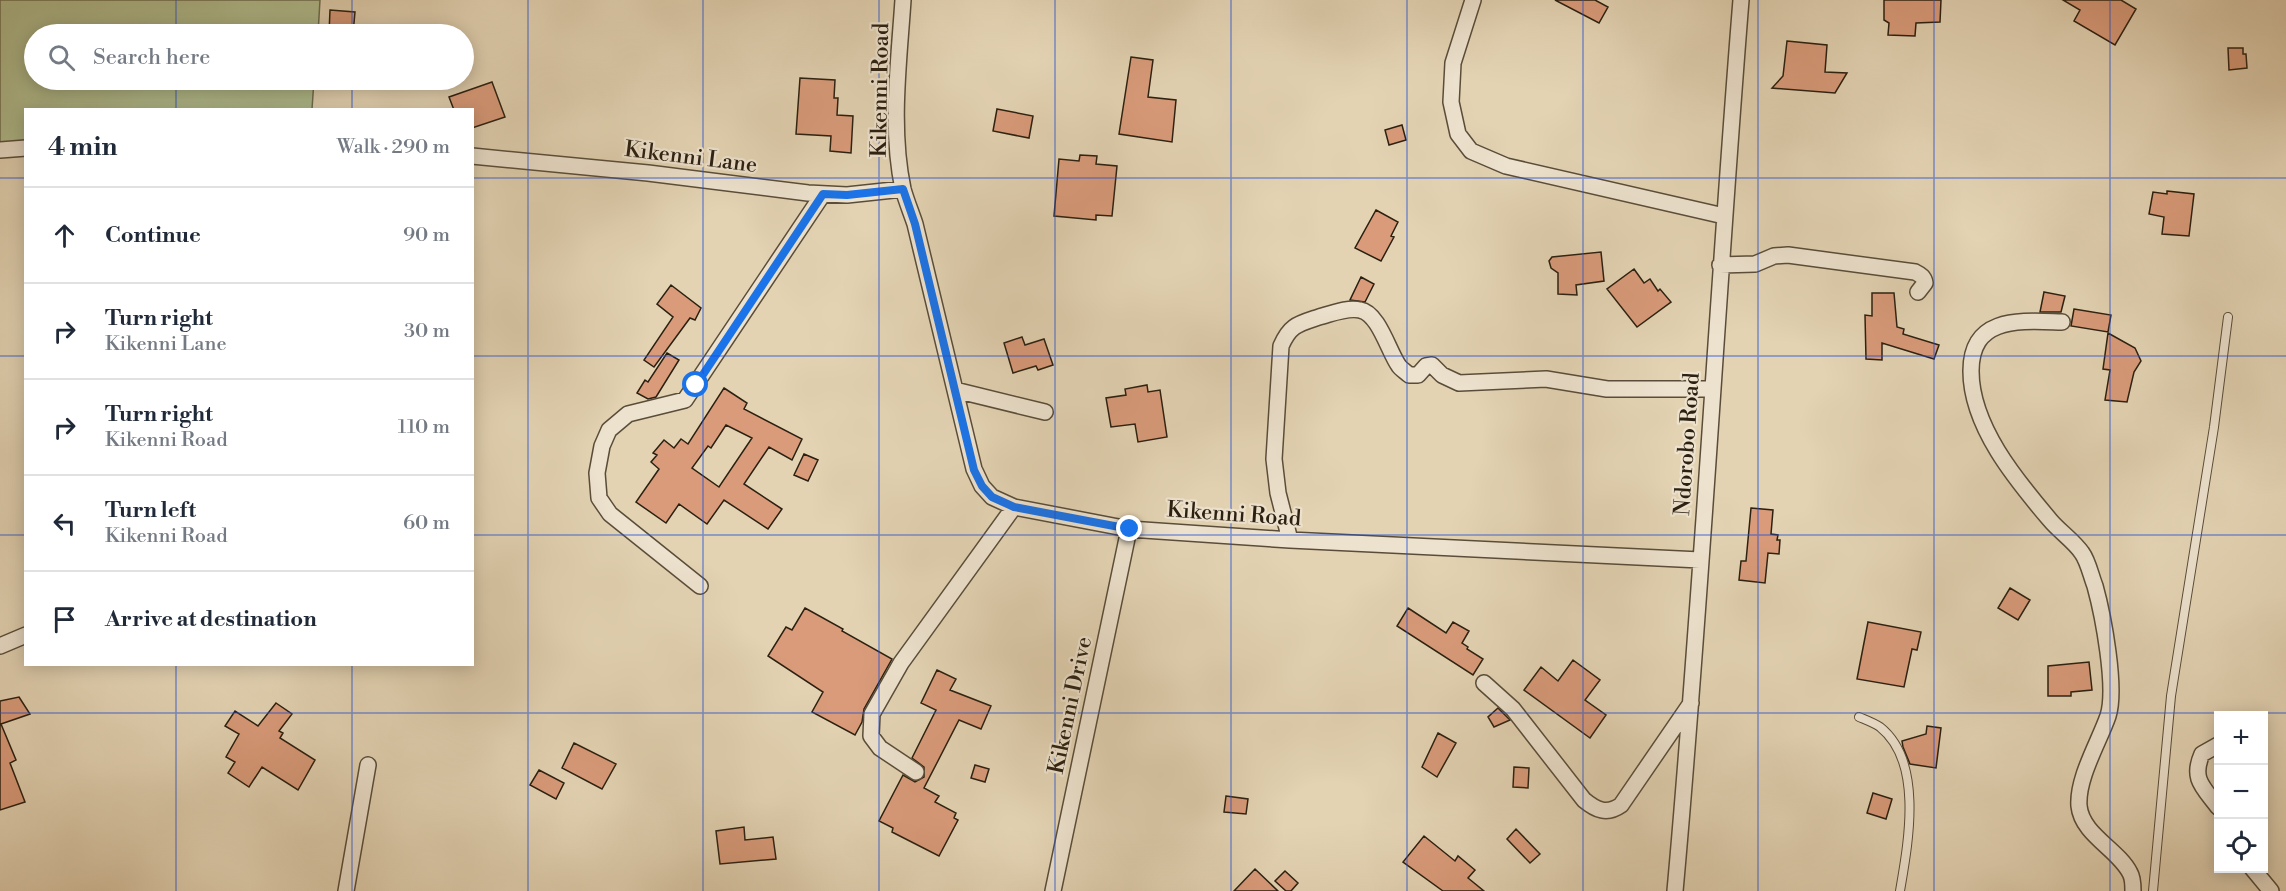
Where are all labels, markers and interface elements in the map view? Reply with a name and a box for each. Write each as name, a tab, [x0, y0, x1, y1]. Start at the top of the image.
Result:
street label: Kikenni Road	[866, 22, 895, 158]
search box	[24, 24, 474, 90]
icon: search	[45, 41, 78, 74]
text: Search here	[93, 44, 210, 71]
text: 4 min	[48, 131, 118, 163]
text: Walk · 290 m	[337, 135, 450, 160]
street label: Kikenni Lane	[623, 136, 759, 179]
icon: ahead	[48, 219, 81, 252]
text: Continue	[105, 222, 201, 249]
text: 90 m	[403, 223, 450, 248]
text: Turn right	[105, 305, 213, 332]
icon: right	[48, 315, 81, 348]
text: 30 m	[404, 319, 450, 344]
text: Kikenni Lane	[105, 332, 227, 357]
route start	[682, 371, 708, 397]
street label: Ndorobo Road	[1669, 371, 1706, 517]
text: Turn right	[105, 401, 213, 428]
icon: right	[48, 411, 81, 444]
text: 110 m	[398, 415, 450, 440]
text: Kikenni Road	[105, 428, 228, 453]
street label: Kikenni Road	[1166, 496, 1303, 533]
text: Turn left	[105, 497, 196, 524]
icon: left	[48, 507, 81, 540]
text: 60 m	[403, 511, 450, 536]
route end	[1116, 515, 1142, 541]
text: Kikenni Road	[105, 524, 228, 549]
icon: arrive	[48, 603, 81, 636]
text: Arrive at destination	[105, 606, 317, 633]
street label: Kikenni Drive	[1043, 634, 1098, 776]
map controls	[2214, 711, 2268, 873]
button: +	[2214, 711, 2268, 765]
button: −	[2214, 765, 2268, 819]
button: locate	[2214, 819, 2268, 873]

